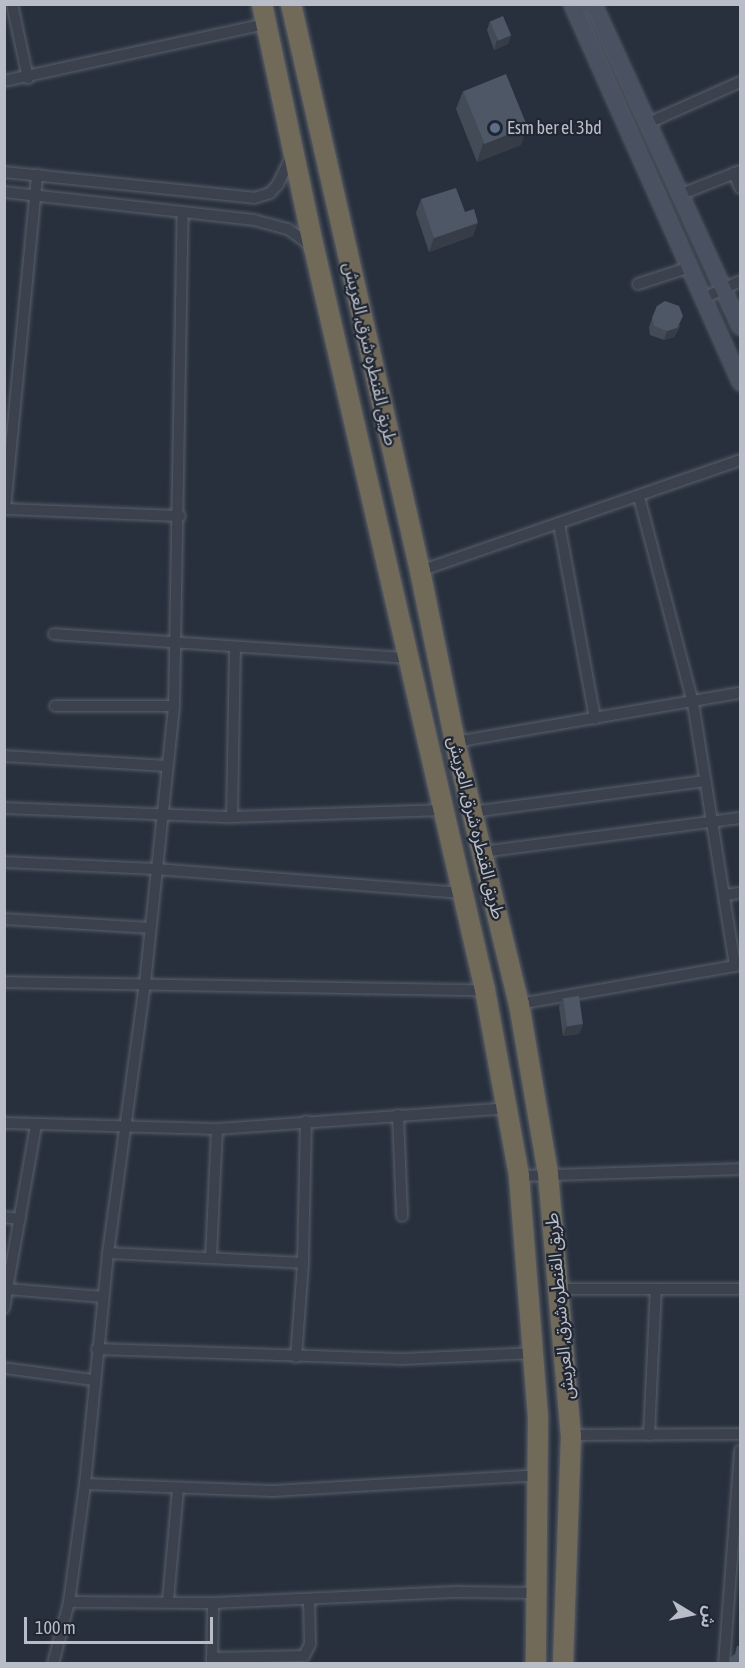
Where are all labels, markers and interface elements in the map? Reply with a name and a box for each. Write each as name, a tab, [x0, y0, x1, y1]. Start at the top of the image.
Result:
place label: Esm ber el 3bd	[507, 117, 602, 139]
marker: Esm ber el 3bd	[488, 121, 502, 135]
street label: طريق القنطره شرق, العريش	[338, 260, 402, 448]
street label: طريق القنطره شرق, العريش	[443, 734, 509, 922]
street label: طريق القنطره شرق, العريش	[541, 1212, 579, 1400]
north arrow	[661, 1584, 721, 1644]
scale bar	[27, 1605, 216, 1643]
text: ش	[698, 1605, 719, 1629]
text: 100 m	[35, 1617, 76, 1638]

